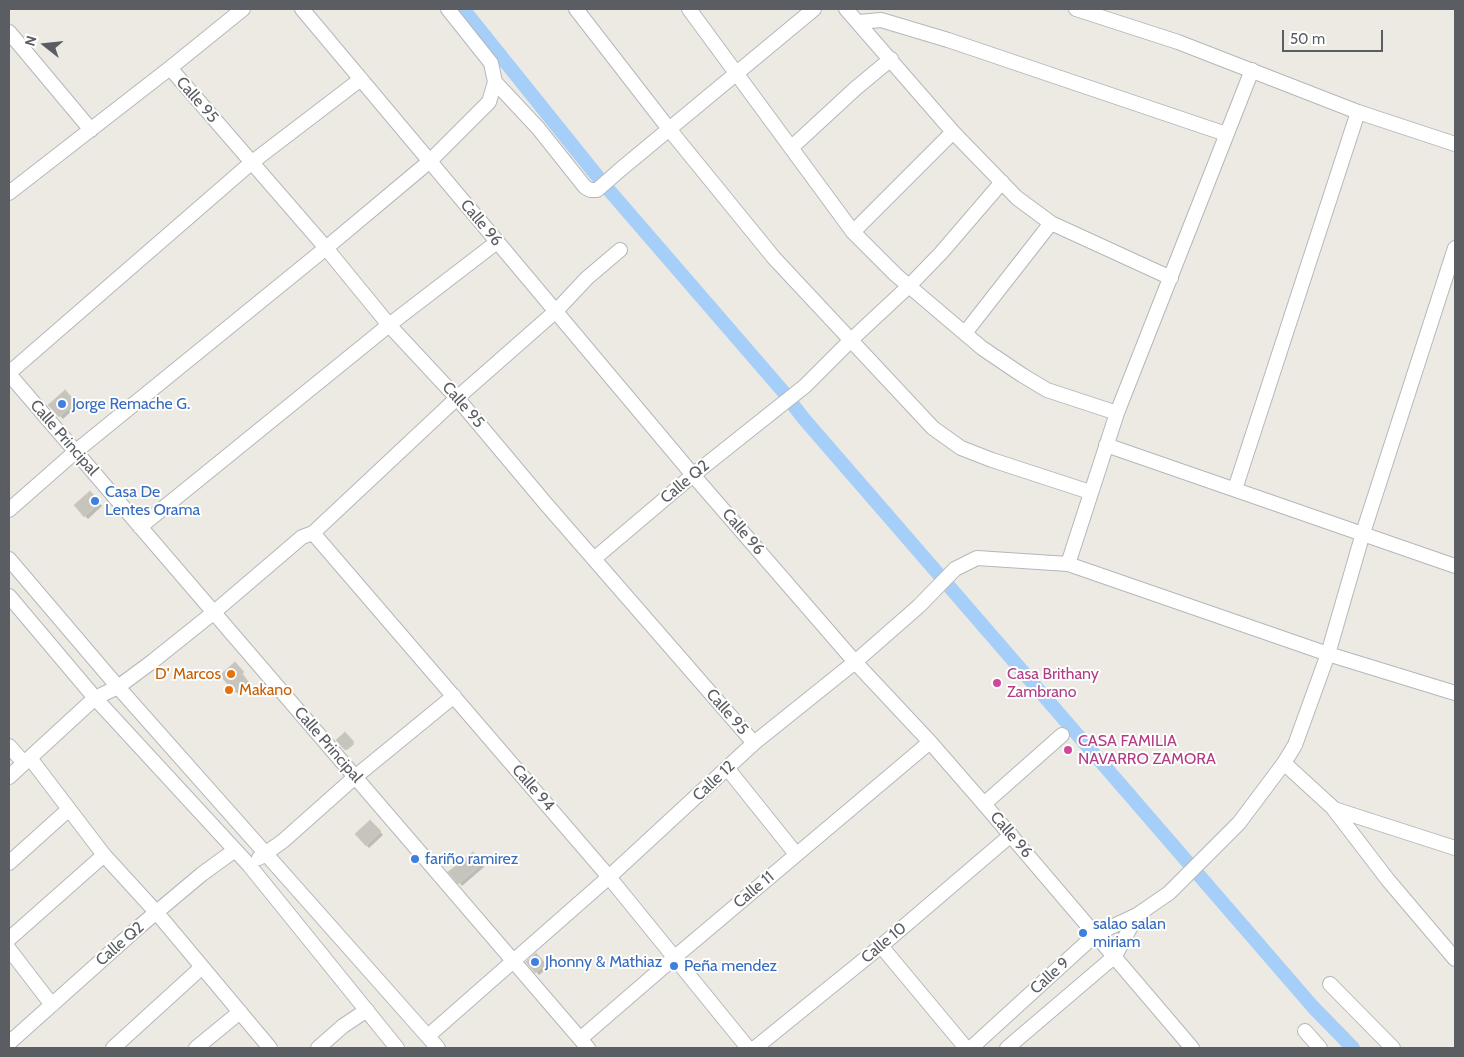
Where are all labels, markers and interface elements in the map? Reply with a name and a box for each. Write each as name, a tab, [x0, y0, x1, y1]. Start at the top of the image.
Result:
north arrow	[20, 20, 70, 70]
scale bar	[1284, 20, 1385, 52]
text: 50 m	[1290, 30, 1325, 48]
text: N	[21, 34, 41, 48]
street label: Calle 95	[172, 73, 222, 127]
street label: Calle 96	[456, 196, 506, 250]
street label: Calle 95	[438, 378, 488, 432]
place label: Jorge Remache G.	[72, 394, 190, 414]
street label: Calle Principal	[26, 396, 102, 480]
marker: Jorge Remache G.	[56, 398, 68, 410]
street label: Calle Q2	[657, 456, 713, 508]
place label: Casa De Lentes Orama	[105, 482, 200, 520]
marker: Casa De Lentes Orama	[89, 495, 101, 507]
street label: Calle 96	[718, 505, 768, 559]
place label: D' Marcos	[155, 664, 221, 684]
place label: Casa Brithany Zambrano	[1007, 664, 1099, 702]
marker: D' Marcos	[225, 668, 237, 680]
marker: Casa Brithany Zambrano	[991, 677, 1003, 689]
place label: Makano	[239, 680, 292, 700]
marker: Makano	[223, 684, 235, 696]
street label: Calle 95	[702, 685, 752, 739]
street label: Calle Principal	[290, 703, 366, 787]
place label: CASA FAMILIA NAVARRO ZAMORA	[1078, 731, 1216, 769]
marker: CASA FAMILIA NAVARRO ZAMORA	[1062, 744, 1074, 756]
street label: Calle 12	[689, 757, 739, 805]
street label: Calle 94	[508, 761, 558, 815]
street label: Calle 96	[986, 808, 1036, 862]
place label: fariño ramirez	[425, 849, 518, 869]
marker: fariño ramirez	[409, 853, 421, 865]
street label: Calle 11	[730, 867, 778, 913]
place label: salao salan miriam	[1093, 914, 1166, 952]
street label: Calle Q2	[92, 918, 148, 970]
street label: Calle 10	[857, 919, 911, 967]
marker: salao salan miriam	[1077, 927, 1089, 939]
place label: Jhonny & Mathiaz	[545, 952, 662, 972]
street label: Calle 9	[1027, 954, 1073, 998]
marker: Jhonny & Mathiaz	[529, 956, 541, 968]
place label: Peña mendez	[684, 956, 777, 976]
marker: Peña mendez	[668, 960, 680, 972]

